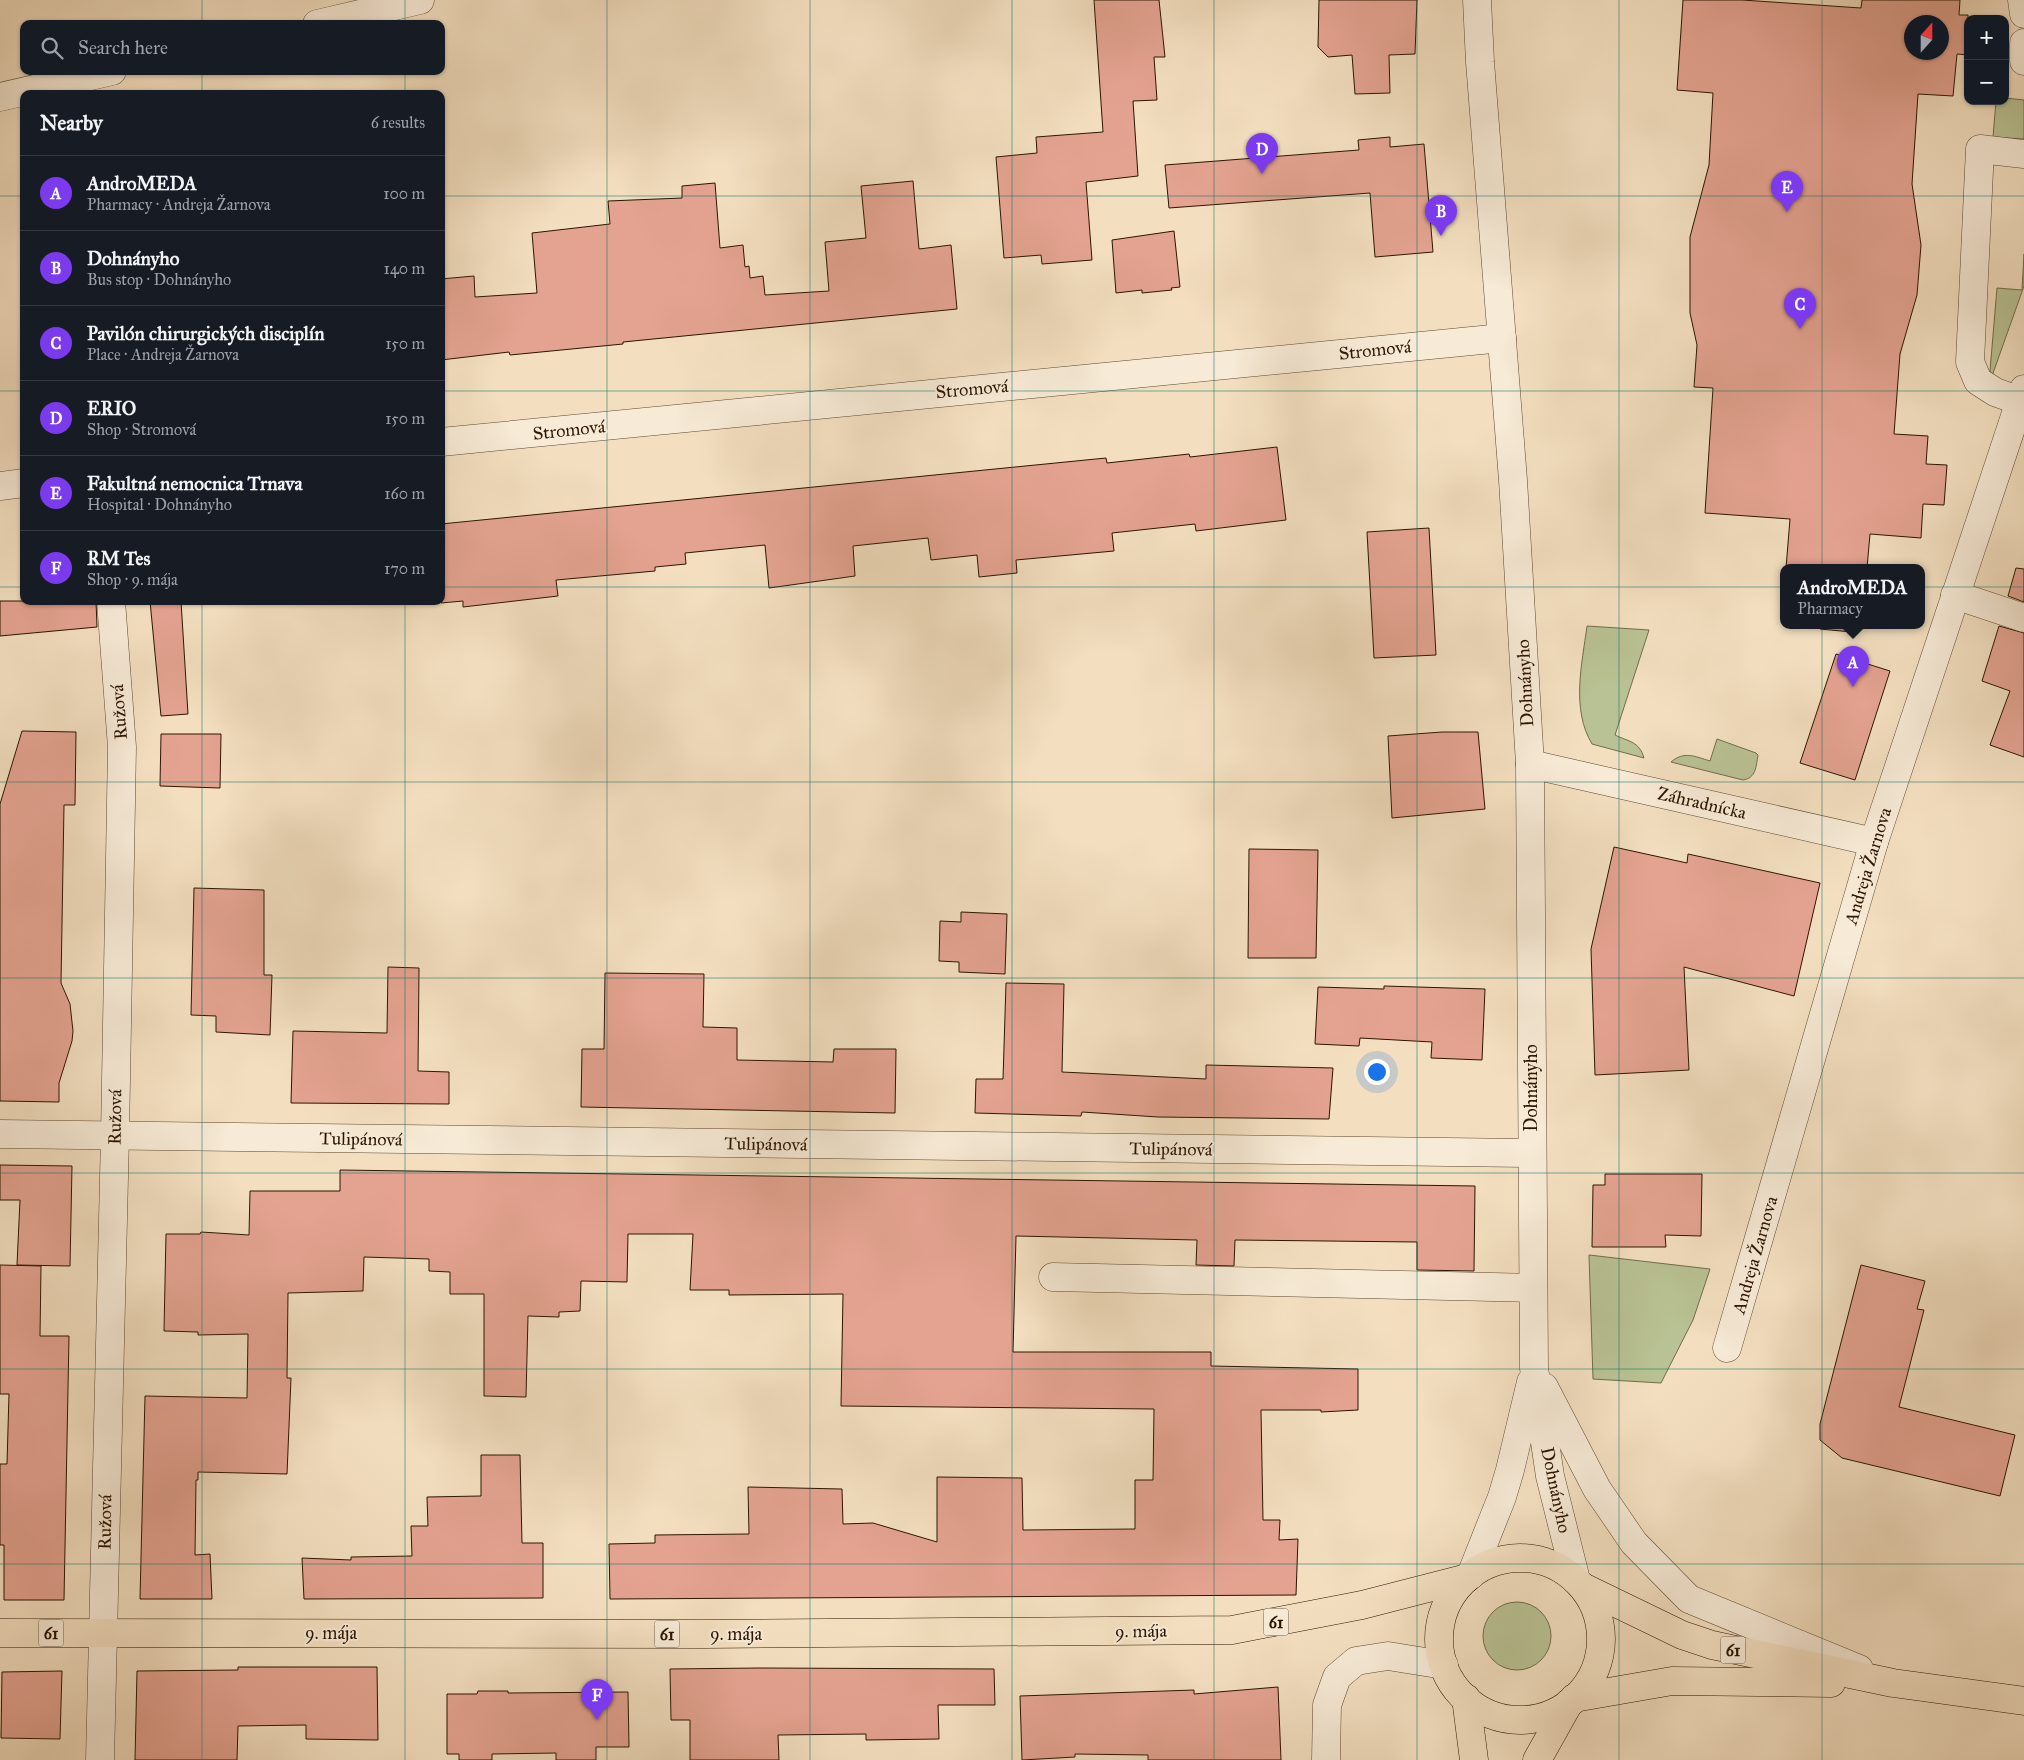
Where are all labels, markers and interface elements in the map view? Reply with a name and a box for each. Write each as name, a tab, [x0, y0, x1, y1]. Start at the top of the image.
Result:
north arrow	[1904, 15, 1949, 60]
map controls	[1964, 15, 2009, 105]
button: +	[1964, 15, 2009, 60]
search box	[20, 20, 445, 75]
icon: search	[38, 34, 66, 62]
text: Search here	[78, 36, 168, 59]
button: −	[1964, 60, 2009, 105]
text: Nearby	[40, 110, 103, 136]
text: 6 results	[371, 113, 425, 132]
pin: D	[1246, 133, 1278, 174]
pin: E	[1771, 171, 1803, 212]
text: AndroMEDA	[87, 172, 197, 195]
text: A	[51, 184, 61, 203]
text: 100 m	[383, 184, 425, 203]
text: Pharmacy · Andreja Žarnova	[87, 195, 271, 214]
pin: B	[1425, 195, 1457, 236]
text: Dohnányho	[87, 247, 179, 270]
text: B	[51, 259, 61, 278]
text: 140 m	[384, 259, 425, 278]
text: Bus stop · Dohnányho	[87, 270, 231, 289]
pin: C	[1784, 288, 1816, 329]
text: Pavilón chirurgických disciplín	[87, 322, 324, 345]
text: C	[51, 334, 61, 353]
text: 150 m	[385, 334, 425, 353]
street label: Stromová	[1338, 335, 1413, 365]
text: Place · Andreja Žarnova	[87, 345, 239, 364]
street label: Stromová	[935, 375, 1010, 403]
text: ERIO	[87, 397, 136, 420]
text: D	[50, 409, 62, 428]
text: 150 m	[385, 409, 425, 428]
street label: Stromová	[532, 415, 607, 445]
text: Shop · Stromová	[87, 420, 196, 439]
text: Fakultná nemocnica Trnava	[87, 472, 302, 495]
text: E	[50, 484, 62, 503]
text: 160 m	[384, 484, 425, 503]
text: Hospital · Dohnányho	[87, 495, 232, 514]
text: RM Tes	[87, 547, 150, 570]
text: F	[51, 559, 61, 578]
text: 170 m	[384, 559, 425, 578]
popup	[1780, 564, 1925, 629]
text: Shop · 9. mája	[87, 570, 178, 589]
text: AndroMEDA	[1798, 576, 1907, 599]
text: Pharmacy	[1798, 599, 1863, 618]
street label: Dohnányho	[1512, 639, 1538, 727]
pin: A	[1837, 646, 1869, 687]
street label: Ružová	[106, 683, 132, 741]
street label: Záhradnícka	[1655, 782, 1749, 824]
street label: Andreja Žarnova	[1838, 804, 1896, 928]
street label: Dohnányho	[1520, 1044, 1542, 1132]
your location	[1364, 1059, 1390, 1085]
street label: Ružová	[104, 1089, 126, 1145]
street label: Tulipánová	[319, 1127, 403, 1151]
street label: Tulipánová	[724, 1132, 808, 1156]
street label: Tulipánová	[1129, 1137, 1213, 1161]
street label: Andreja Žarnova	[1725, 1193, 1782, 1317]
street label: Dohnányho	[1536, 1445, 1576, 1535]
street label: Ružová	[94, 1494, 116, 1550]
road number: 61	[1264, 1608, 1288, 1635]
road number: 61	[38, 1620, 64, 1646]
road number: 61	[654, 1620, 680, 1648]
street label: 9. mája	[1115, 1620, 1168, 1642]
street label: 9. mája	[305, 1622, 357, 1644]
street label: 9. mája	[710, 1623, 762, 1645]
road number: 61	[1720, 1636, 1746, 1664]
pin: F	[581, 1679, 613, 1720]

